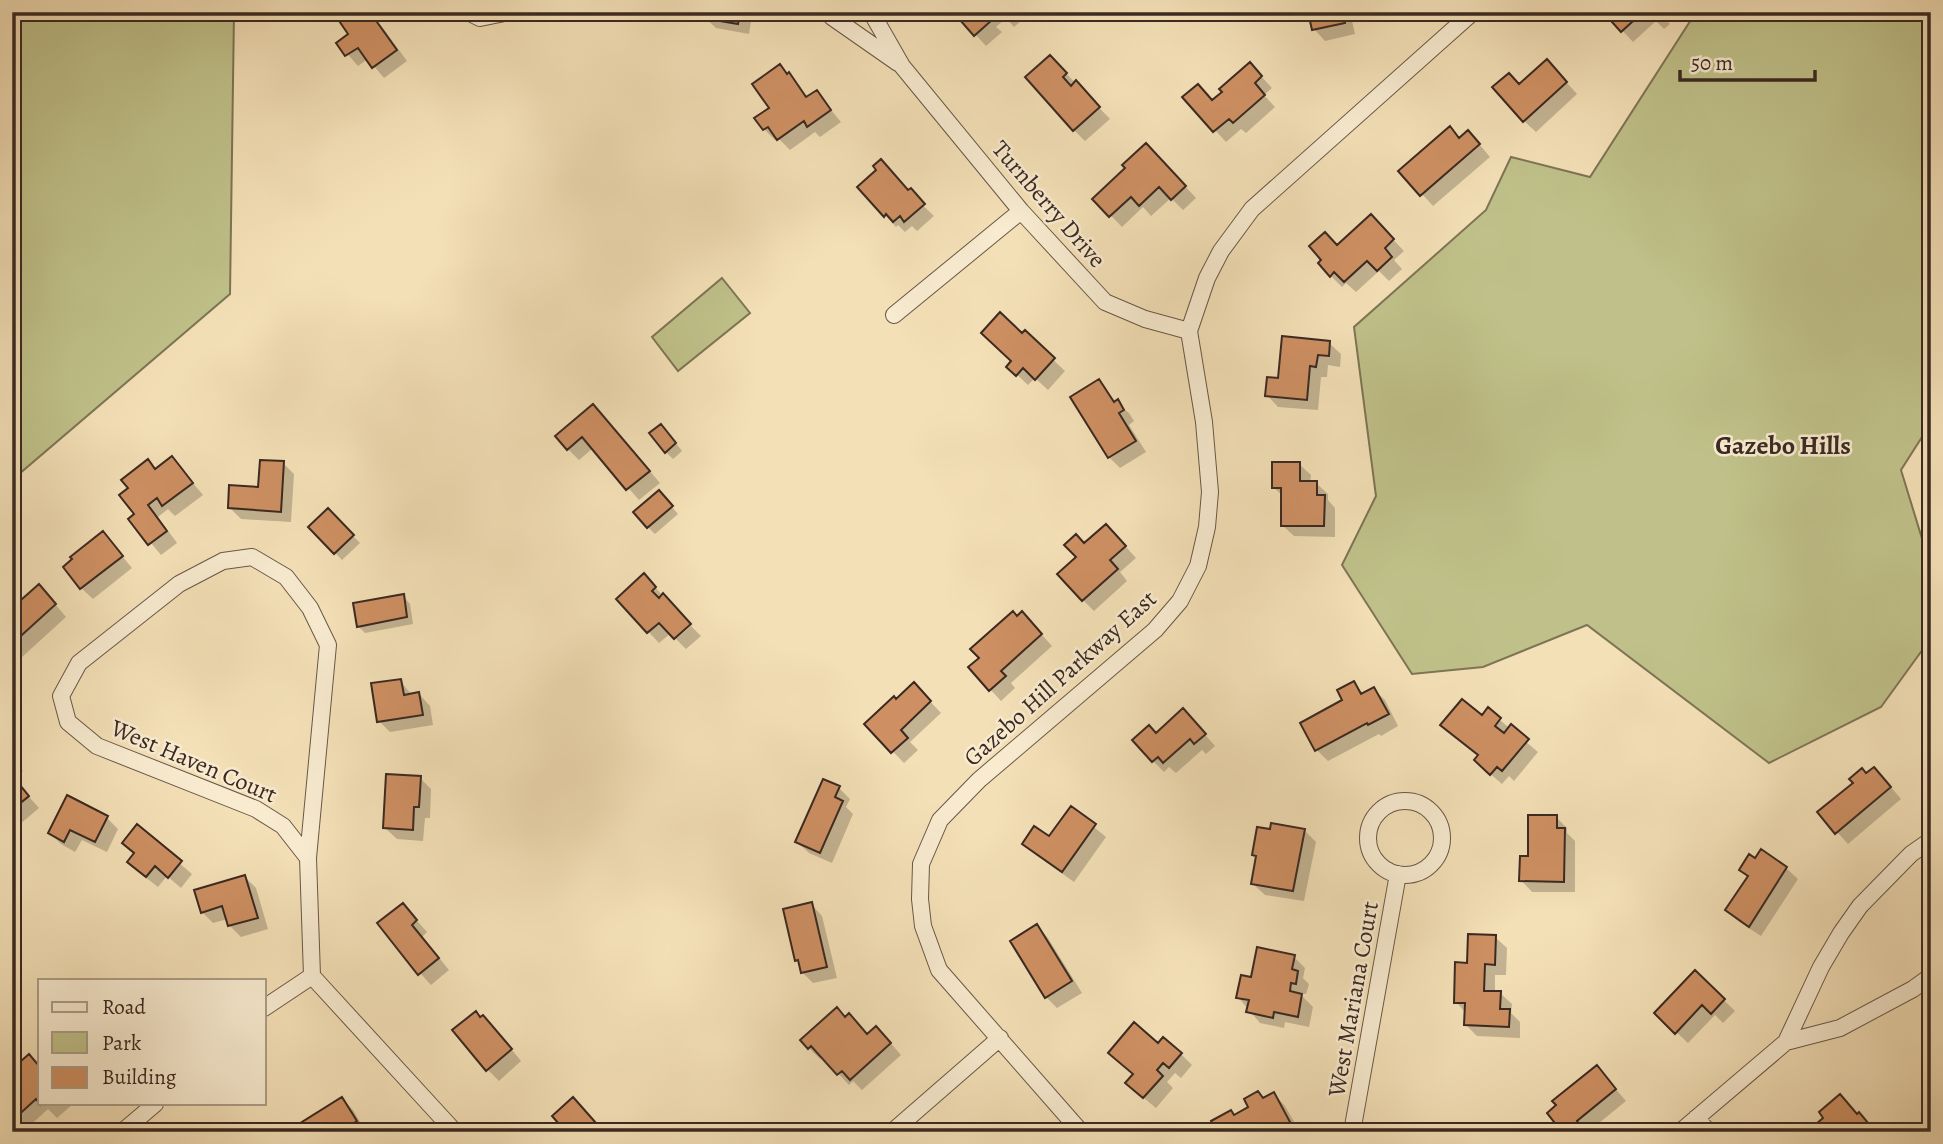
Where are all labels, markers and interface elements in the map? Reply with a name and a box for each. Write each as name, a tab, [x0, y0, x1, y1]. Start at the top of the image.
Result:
scale bar	[1680, 38, 1815, 82]
text: 50 m	[1691, 49, 1733, 77]
street label: Turnberry Drive	[985, 134, 1113, 274]
district label: Gazebo Hills	[1715, 428, 1851, 463]
street label: Gazebo Hill Parkway East	[957, 583, 1163, 773]
street label: West Haven Court	[105, 711, 282, 810]
street label: West Mariana Court	[1320, 899, 1386, 1100]
legend	[38, 979, 266, 1106]
text: Road	[102, 993, 146, 1021]
text: Park	[102, 1029, 142, 1057]
text: Building	[102, 1063, 177, 1091]

